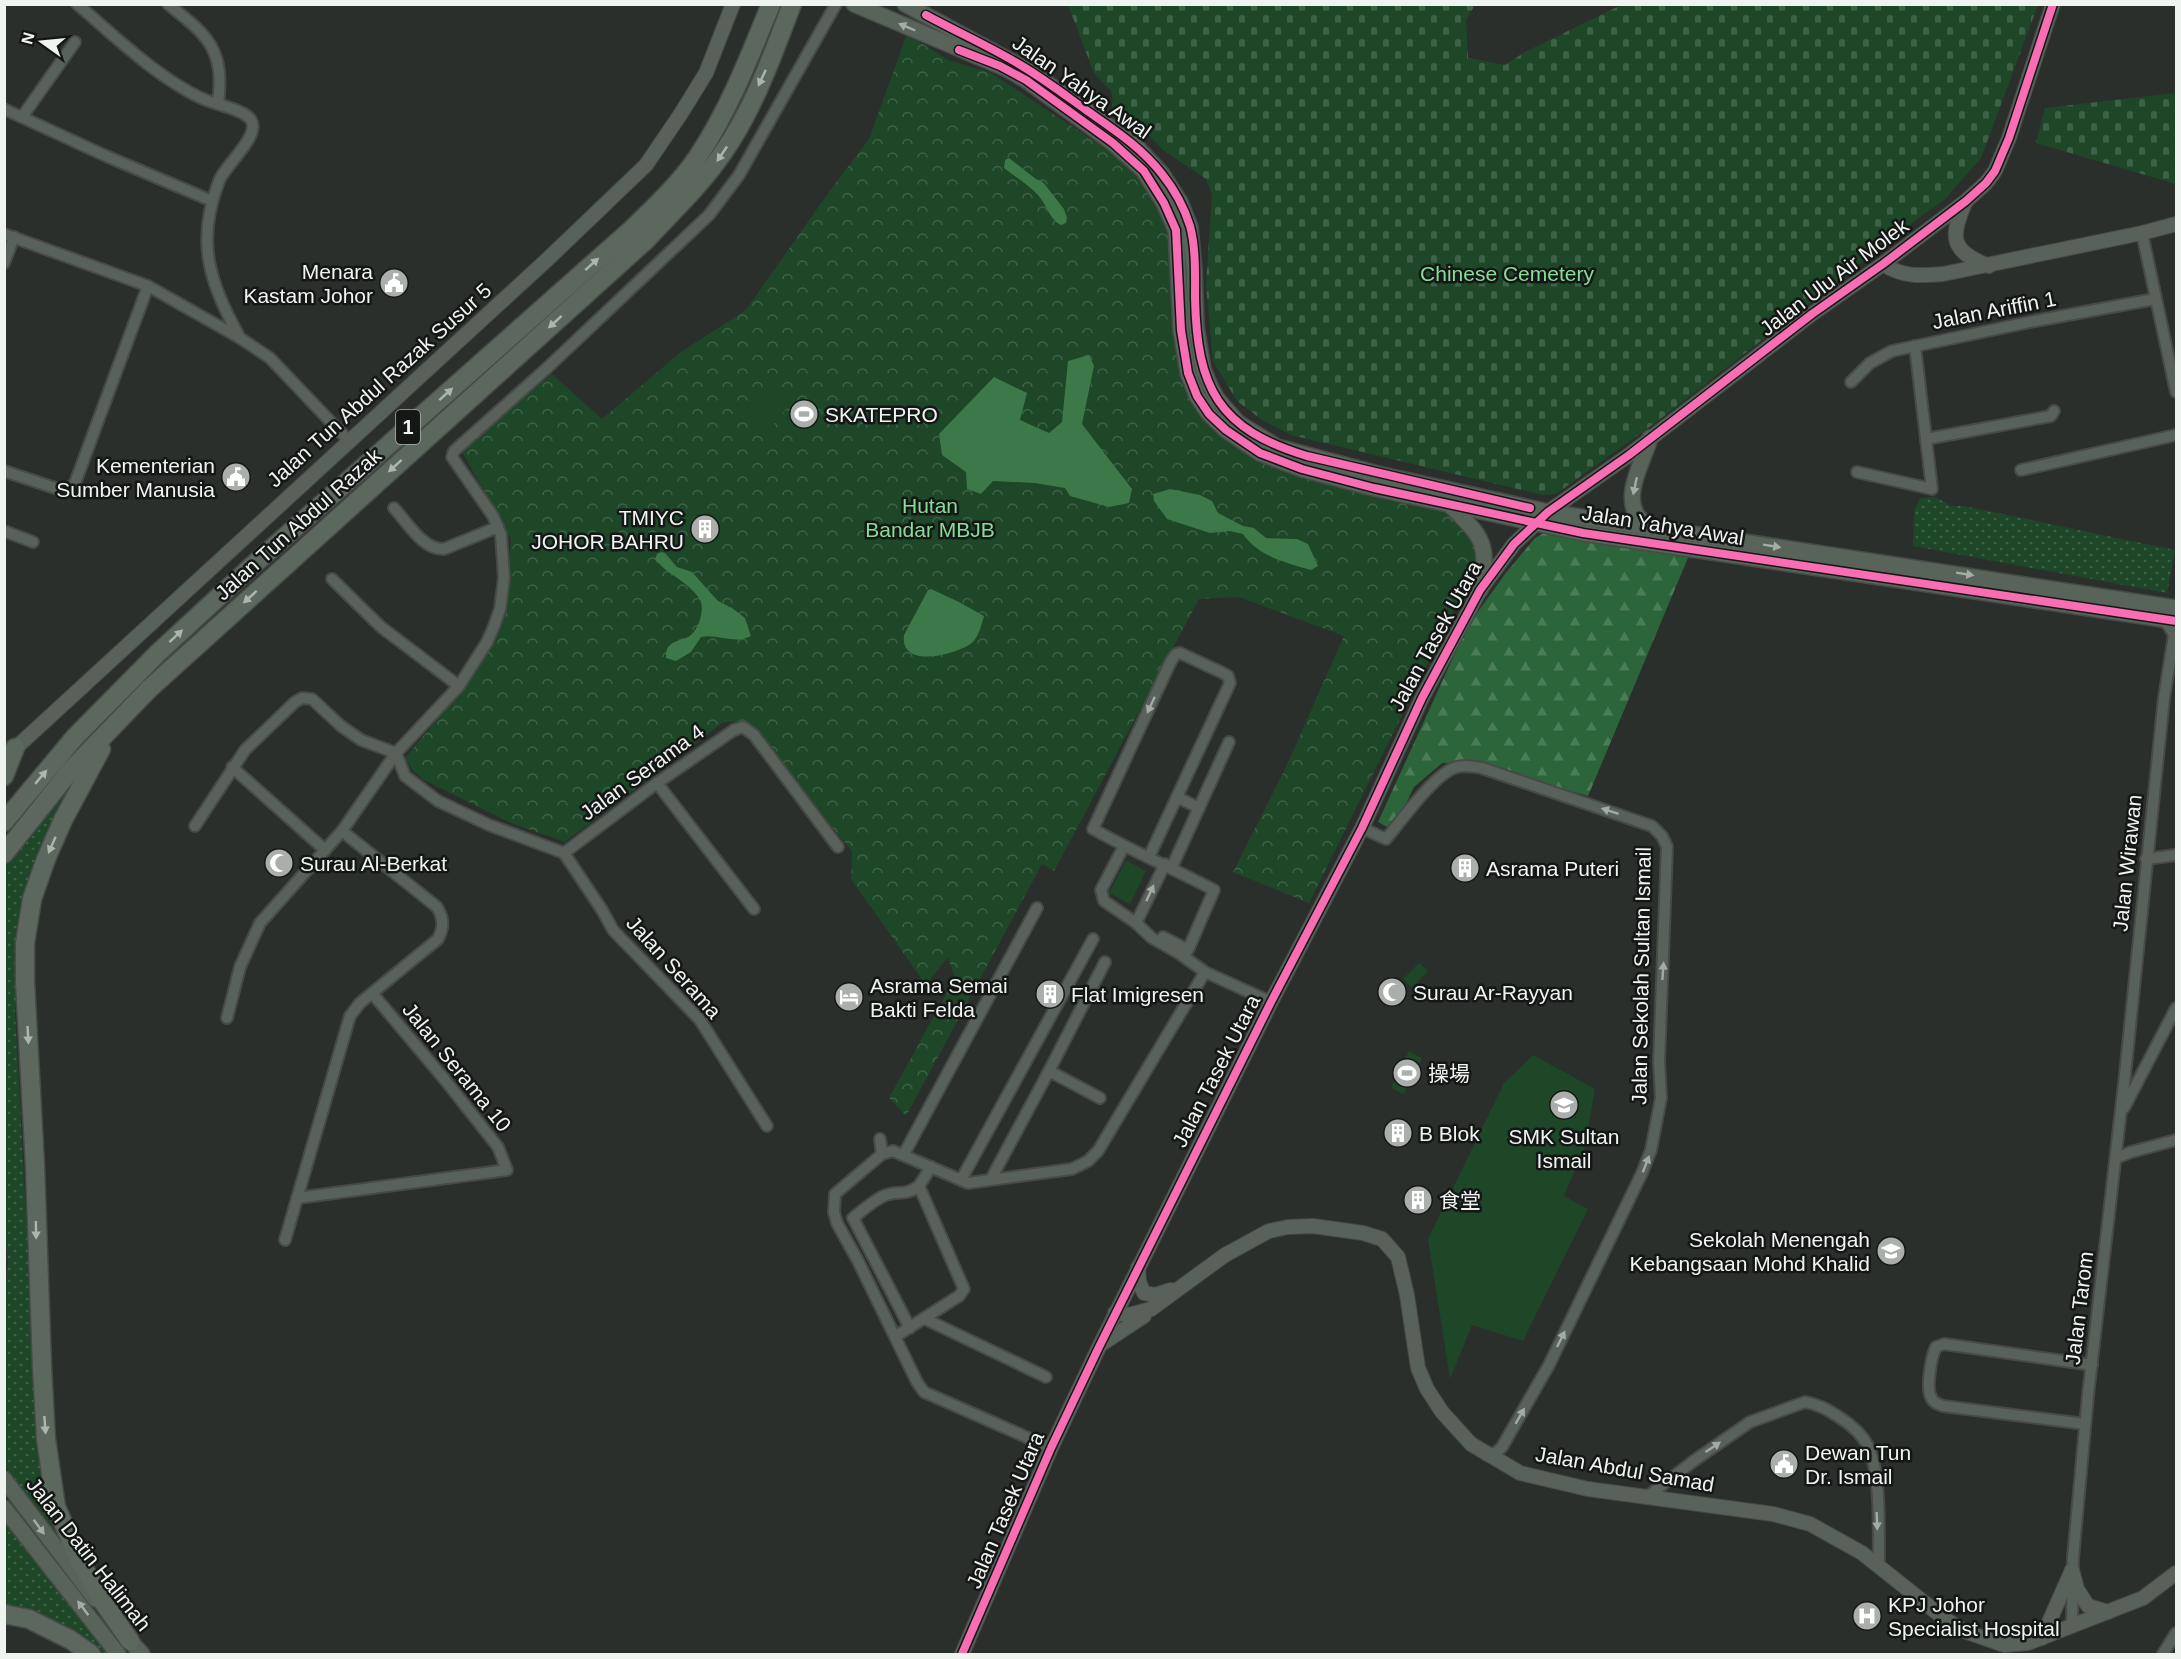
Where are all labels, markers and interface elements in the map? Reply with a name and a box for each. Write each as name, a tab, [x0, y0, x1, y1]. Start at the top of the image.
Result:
north arrow	[12, 12, 72, 72]
one-way arrow	[899, 23, 916, 32]
text: N	[18, 30, 38, 46]
street label: Jalan Yahya Awal	[1008, 31, 1156, 143]
one-way arrow	[758, 69, 767, 86]
one-way arrow	[717, 146, 728, 162]
street label: Jalan Ulu Air Molek	[1755, 213, 1913, 340]
one-way arrow	[584, 258, 599, 271]
place label: Menara Kastam Johor	[243, 260, 373, 307]
park label: Chinese Cemetery	[1420, 262, 1594, 285]
public building icon: Menara Kastam Johor	[378, 267, 410, 299]
street label: Jalan Tun Abdul Razak Susur 5	[262, 278, 496, 492]
street label: Jalan Ariffin 1	[1930, 287, 2058, 333]
one-way arrow	[548, 314, 562, 328]
one-way arrow	[438, 388, 453, 401]
sports icon: SKATEPRO	[788, 398, 820, 430]
place label: SKATEPRO	[825, 403, 938, 426]
road number: 1	[396, 410, 420, 444]
street label: Jalan Tun Abdul Razak	[210, 443, 386, 604]
place label: Kementerian Sumber Manusia	[56, 454, 215, 501]
one-way arrow	[388, 459, 403, 472]
public building icon: Kementerian Sumber Manusia	[220, 461, 252, 493]
one-way arrow	[1630, 477, 1639, 496]
park label: Hutan Bandar MBJB	[865, 494, 995, 541]
street label: Jalan Yahya Awal	[1580, 501, 1746, 549]
place label: TMIYC JOHOR BAHRU	[531, 506, 684, 553]
building icon: TMIYC JOHOR BAHRU	[689, 513, 721, 545]
one-way arrow	[1763, 541, 1782, 550]
street label: Jalan Tasek Utara	[1384, 557, 1486, 715]
one-way arrow	[1956, 570, 1975, 579]
one-way arrow	[243, 590, 258, 603]
one-way arrow	[169, 630, 183, 644]
one-way arrow	[1146, 696, 1155, 713]
street label: Jalan Serama 4	[576, 719, 709, 825]
one-way arrow	[34, 770, 47, 785]
street label: Jalan Wirawan	[2108, 793, 2146, 933]
one-way arrow	[1601, 805, 1619, 815]
one-way arrow	[47, 836, 57, 854]
mosque icon: Surau Al-Berkat	[263, 847, 295, 879]
street label: Jalan Sekolah Sultan Ismail	[1627, 847, 1655, 1105]
place label: Surau Al-Berkat	[300, 852, 447, 875]
building icon: Asrama Puteri	[1449, 852, 1481, 884]
place label: Asrama Puteri	[1486, 857, 1619, 880]
one-way arrow	[1146, 885, 1155, 902]
street label: Jalan Serama	[622, 911, 726, 1023]
one-way arrow	[1658, 961, 1667, 980]
place label: Asrama Semai Bakti Felda	[870, 974, 1008, 1021]
mosque icon: Surau Ar-Rayyan	[1376, 976, 1408, 1008]
building icon: Flat Imigresen	[1034, 978, 1066, 1010]
hotel icon: Asrama Semai Bakti Felda	[833, 981, 865, 1013]
place label: Surau Ar-Rayyan	[1413, 981, 1573, 1004]
place label: Flat Imigresen	[1071, 983, 1204, 1006]
street label: Jalan Tasek Utara	[1168, 991, 1264, 1151]
street label: Jalan Serama 10	[398, 998, 516, 1136]
one-way arrow	[23, 1026, 32, 1045]
sports icon: 操場	[1391, 1057, 1423, 1089]
place label: 操場	[1428, 1062, 1470, 1085]
school or university icon: SMK Sultan Ismail	[1548, 1089, 1580, 1121]
building icon: B Blok	[1382, 1117, 1414, 1149]
place label: B Blok	[1419, 1122, 1480, 1145]
place label: SMK Sultan Ismail	[1509, 1125, 1619, 1172]
one-way arrow	[1641, 1154, 1651, 1172]
building icon: 食堂	[1402, 1184, 1434, 1216]
place label: 食堂	[1439, 1189, 1481, 1212]
one-way arrow	[32, 1221, 41, 1240]
place label: Sekolah Menengah Kebangsaan Mohd Khalid	[1629, 1228, 1870, 1275]
school or university icon: Sekolah Menengah Kebangsaan Mohd Khalid	[1875, 1235, 1907, 1267]
street label: Jalan Tarom	[2061, 1250, 2097, 1366]
one-way arrow	[1557, 1331, 1566, 1348]
one-way arrow	[1515, 1407, 1525, 1424]
one-way arrow	[41, 1416, 50, 1435]
street label: Jalan Tasek Utara	[962, 1428, 1048, 1592]
place label: Dewan Tun Dr. Ismail	[1805, 1441, 1911, 1488]
street label: Jalan Abdul Samad	[1534, 1442, 1716, 1496]
one-way arrow	[1705, 1442, 1721, 1453]
public building icon: Dewan Tun Dr. Ismail	[1768, 1448, 1800, 1480]
street label: Jalan Datin Halimah	[22, 1473, 156, 1635]
one-way arrow	[1872, 1511, 1882, 1530]
one-way arrow	[33, 1518, 45, 1534]
place label: KPJ Johor Specialist Hospital	[1888, 1593, 2060, 1640]
one-way arrow	[76, 1600, 89, 1616]
hospital icon: KPJ Johor Specialist Hospital	[1851, 1600, 1883, 1632]

